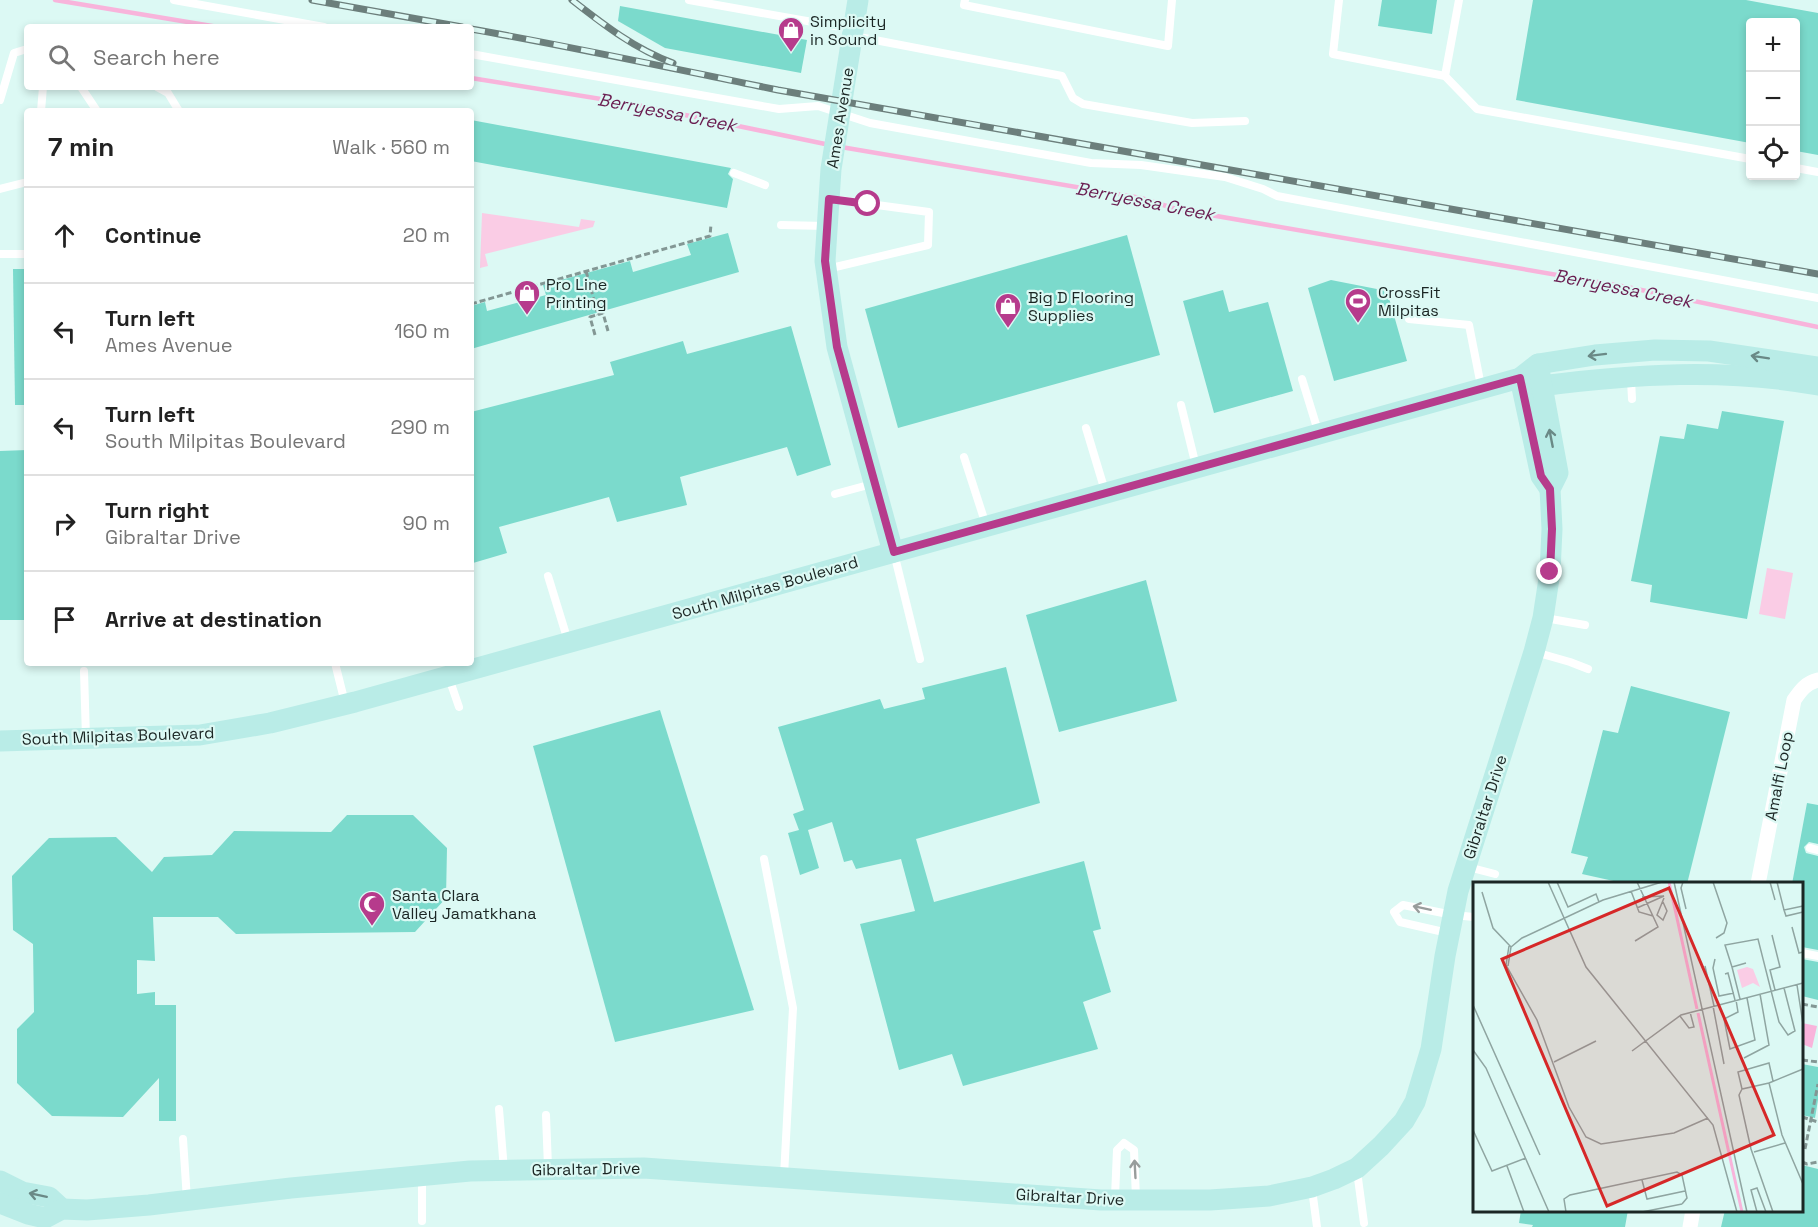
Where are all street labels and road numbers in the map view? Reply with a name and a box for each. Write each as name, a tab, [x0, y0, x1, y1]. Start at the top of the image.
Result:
street label: Ames Avenue	[822, 66, 858, 170]
street label: South Milpitas Boulevard	[670, 551, 860, 625]
street label: South Milpitas Boulevard	[21, 722, 215, 750]
street label: Amalfi Loop	[1760, 730, 1798, 822]
street label: Gibraltar Drive	[1458, 752, 1512, 862]
street label: Gibraltar Drive	[531, 1158, 641, 1180]
street label: Gibraltar Drive	[1015, 1184, 1125, 1210]

